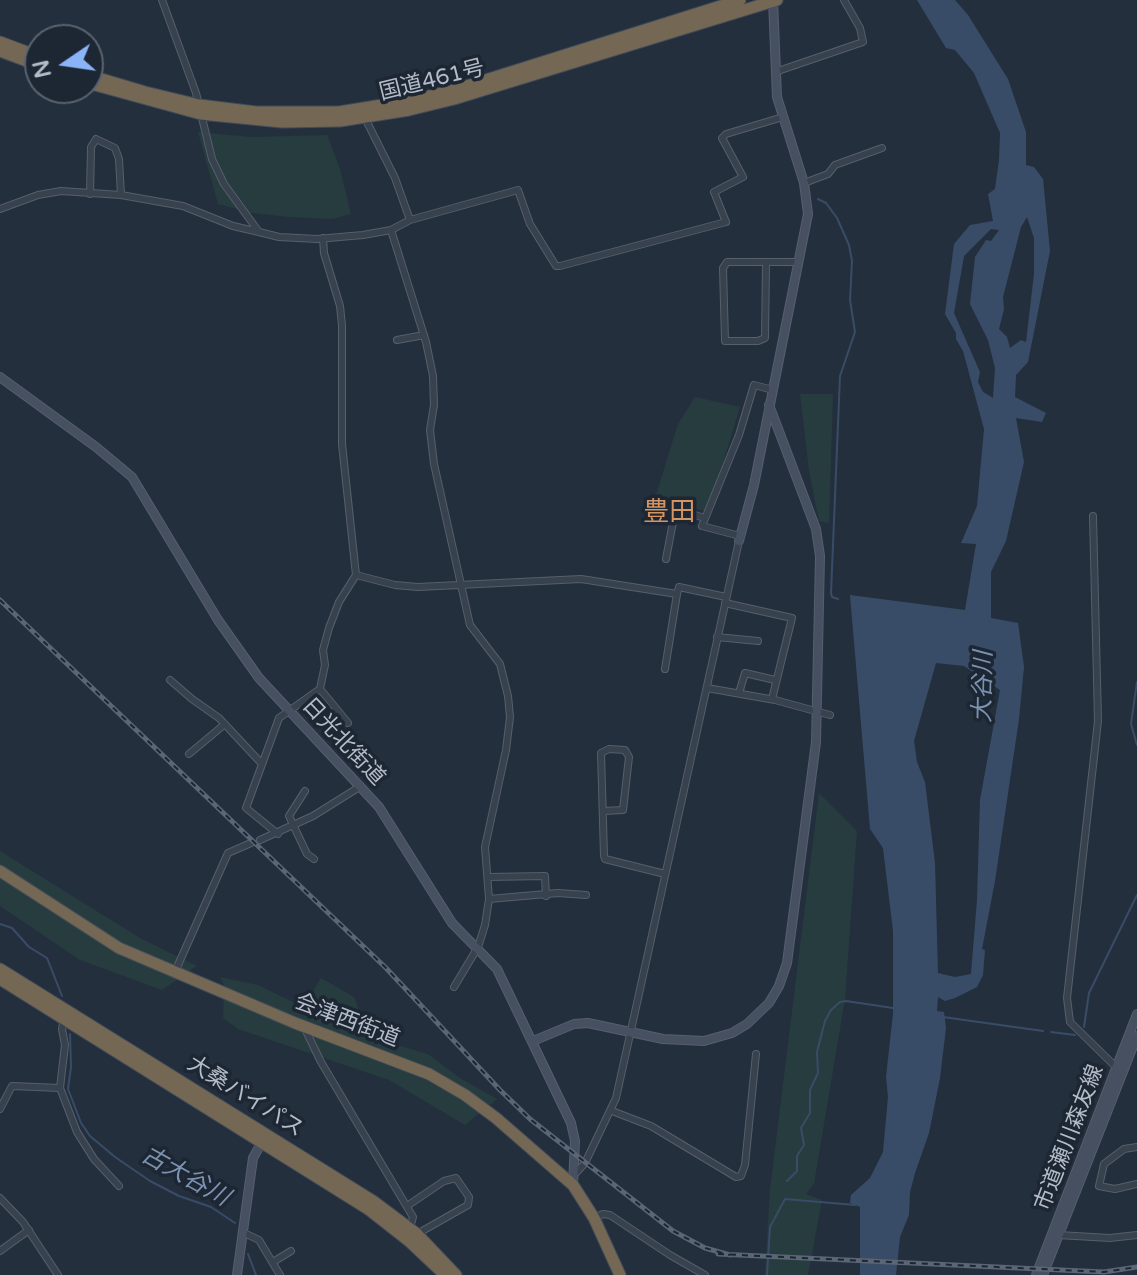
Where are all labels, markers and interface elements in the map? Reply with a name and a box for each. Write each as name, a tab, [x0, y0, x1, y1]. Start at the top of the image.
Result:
north arrow	[24, 24, 104, 104]
street label: 国道461号	[377, 55, 487, 107]
text: N	[28, 57, 57, 80]
district label: 豊田	[643, 497, 695, 529]
water label: 大谷川	[969, 651, 999, 723]
street label: 日光北街道	[296, 693, 390, 791]
street label: 会津西街道	[291, 989, 403, 1053]
street label: 大桑バイパス	[182, 1051, 308, 1143]
street label: 市道瀬川森友線	[1030, 1061, 1110, 1215]
water label: 古大谷川	[136, 1141, 234, 1213]

